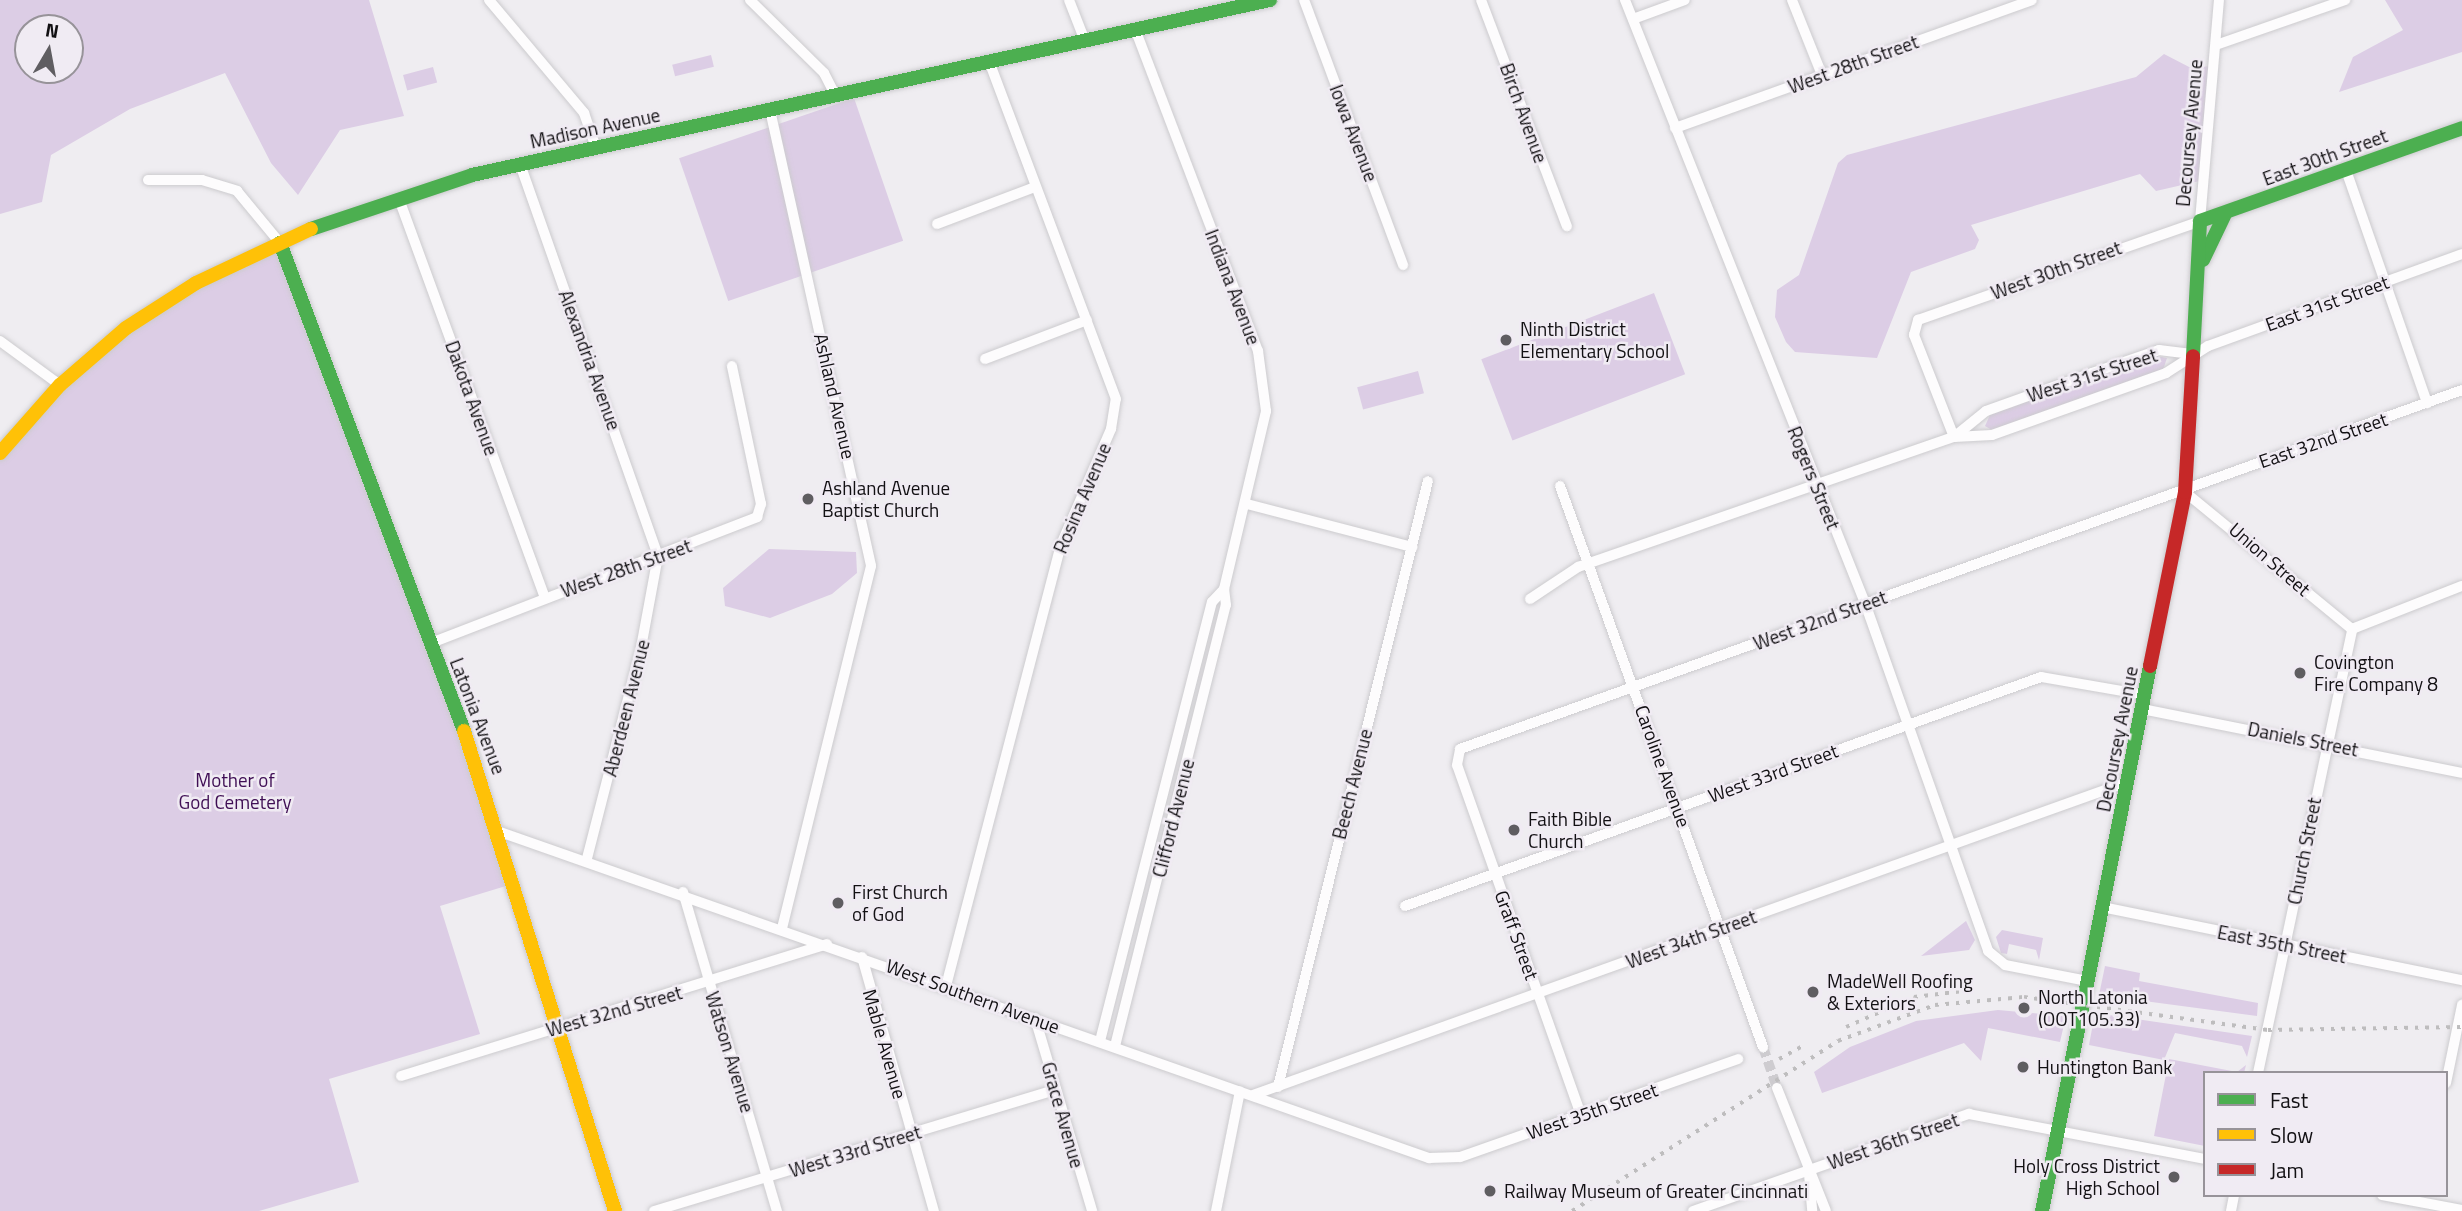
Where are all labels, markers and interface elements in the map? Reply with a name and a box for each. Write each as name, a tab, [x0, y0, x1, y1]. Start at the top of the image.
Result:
north arrow	[14, 14, 84, 84]
text: N	[43, 14, 61, 45]
street label: West 28th Street	[1785, 30, 1921, 98]
street label: Decoursey Avenue	[2171, 58, 2207, 208]
street label: Birch Avenue	[1495, 60, 1553, 166]
street label: Iowa Avenue	[1325, 81, 1383, 185]
street label: Madison Avenue	[528, 103, 662, 153]
street label: East 30th Street	[2260, 124, 2390, 190]
street label: Indiana Avenue	[1201, 226, 1265, 348]
street label: West 30th Street	[1988, 236, 2124, 304]
street label: East 31st Street	[2262, 270, 2392, 336]
street label: Alexandria Avenue	[554, 287, 626, 433]
place label: Ninth District Elementary School	[1520, 318, 1669, 362]
street label: Ashland Avenue	[809, 331, 861, 461]
marker: Ninth District Elementary School	[1498, 332, 1514, 348]
street label: Dakota Avenue	[441, 338, 503, 458]
street label: West 31st Street	[2024, 343, 2160, 407]
street label: East 32nd Street	[2256, 407, 2390, 473]
street label: Rogers Street	[1783, 423, 1845, 533]
street label: Rosina Avenue	[1048, 439, 1116, 557]
place label: Ashland Avenue Baptist Church	[822, 477, 950, 521]
marker: Ashland Avenue Baptist Church	[800, 491, 816, 507]
street label: Union Street	[2225, 518, 2315, 600]
street label: West 28th Street	[558, 534, 694, 602]
street label: West 32nd Street	[1750, 585, 1890, 655]
street label: Aberdeen Avenue	[598, 637, 654, 779]
place label: Covington Fire Company 8	[2314, 651, 2438, 695]
street label: Latonia Avenue	[445, 655, 511, 777]
street label: Decoursey Avenue	[2092, 664, 2142, 814]
marker: Covington Fire Company 8	[2292, 665, 2308, 681]
street label: Caroline Avenue	[1630, 702, 1696, 830]
street label: Daniels Street	[2246, 717, 2360, 761]
street label: Beech Avenue	[1327, 726, 1377, 842]
street label: West 33rd Street	[1705, 739, 1841, 807]
street label: Clifford Avenue	[1147, 756, 1199, 880]
park label: Mother of God Cemetery	[178, 769, 292, 813]
street label: Church Street	[2282, 795, 2326, 907]
place label: Faith Bible Church	[1528, 808, 1612, 852]
marker: Faith Bible Church	[1506, 822, 1522, 838]
place label: First Church of God	[852, 881, 948, 925]
street label: Graff Street	[1490, 887, 1544, 983]
marker: First Church of God	[830, 895, 846, 911]
street label: West 34th Street	[1623, 905, 1759, 973]
street label: East 35th Street	[2216, 920, 2348, 968]
street label: West Southern Avenue	[883, 954, 1063, 1038]
place label: MadeWell Roofing & Exteriors	[1827, 970, 1973, 1014]
street label: West 32nd Street	[543, 981, 685, 1041]
marker: MadeWell Roofing & Exteriors	[1805, 984, 1821, 1000]
place label: North Latonia (OOT105.33)	[2038, 986, 2148, 1030]
street label: Mable Avenue	[858, 987, 912, 1101]
street label: Watson Avenue	[701, 989, 759, 1115]
marker: North Latonia (OOT105.33)	[2016, 1000, 2032, 1016]
place label: Huntington Bank	[2037, 1056, 2172, 1078]
street label: Grace Avenue	[1037, 1059, 1089, 1171]
marker: Huntington Bank	[2015, 1059, 2031, 1075]
legend	[2203, 1071, 2448, 1197]
street label: West 35th Street	[1523, 1078, 1661, 1144]
text: Fast	[2270, 1084, 2308, 1116]
street label: West 36th Street	[1824, 1108, 1962, 1174]
text: Slow	[2270, 1119, 2313, 1151]
street label: West 33rd Street	[786, 1120, 924, 1182]
text: Jam	[2270, 1154, 2304, 1186]
place label: Holy Cross District High School	[2013, 1155, 2160, 1199]
marker: Holy Cross District High School	[2166, 1169, 2182, 1185]
place label: Railway Museum of Greater Cincinnati	[1504, 1180, 1808, 1202]
marker: Railway Museum of Greater Cincinnati	[1482, 1183, 1498, 1199]

